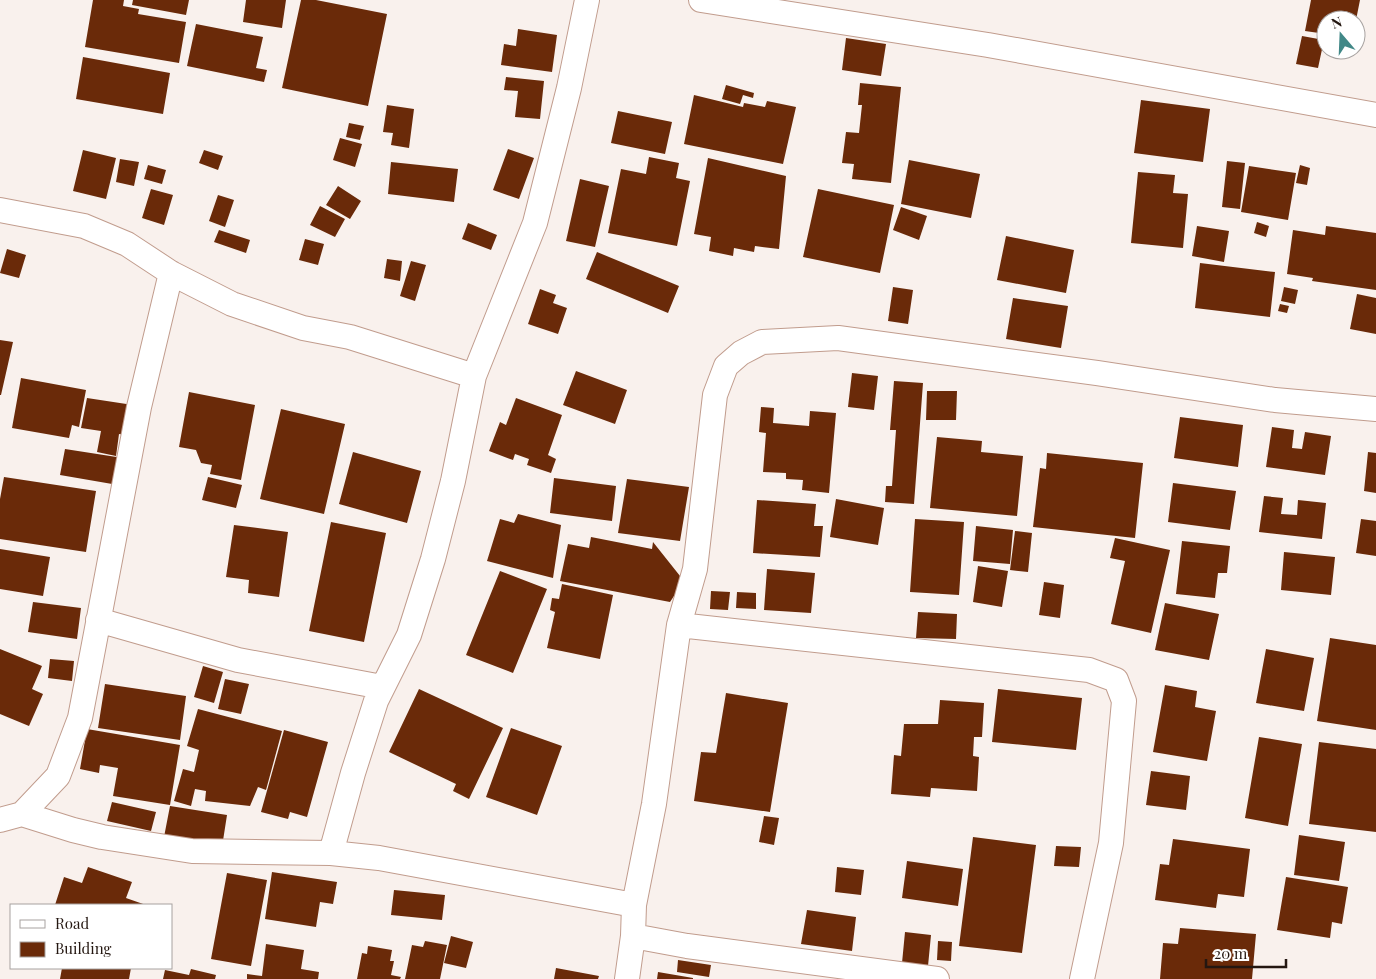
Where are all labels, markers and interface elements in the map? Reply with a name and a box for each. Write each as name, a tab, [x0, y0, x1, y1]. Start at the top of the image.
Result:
north arrow	[1316, 10, 1366, 60]
text: N	[1329, 12, 1344, 33]
legend	[10, 904, 172, 969]
text: Road	[55, 913, 89, 933]
scale bar	[1206, 936, 1286, 968]
text: Building	[55, 938, 112, 958]
text: 20 m	[1214, 943, 1248, 963]

